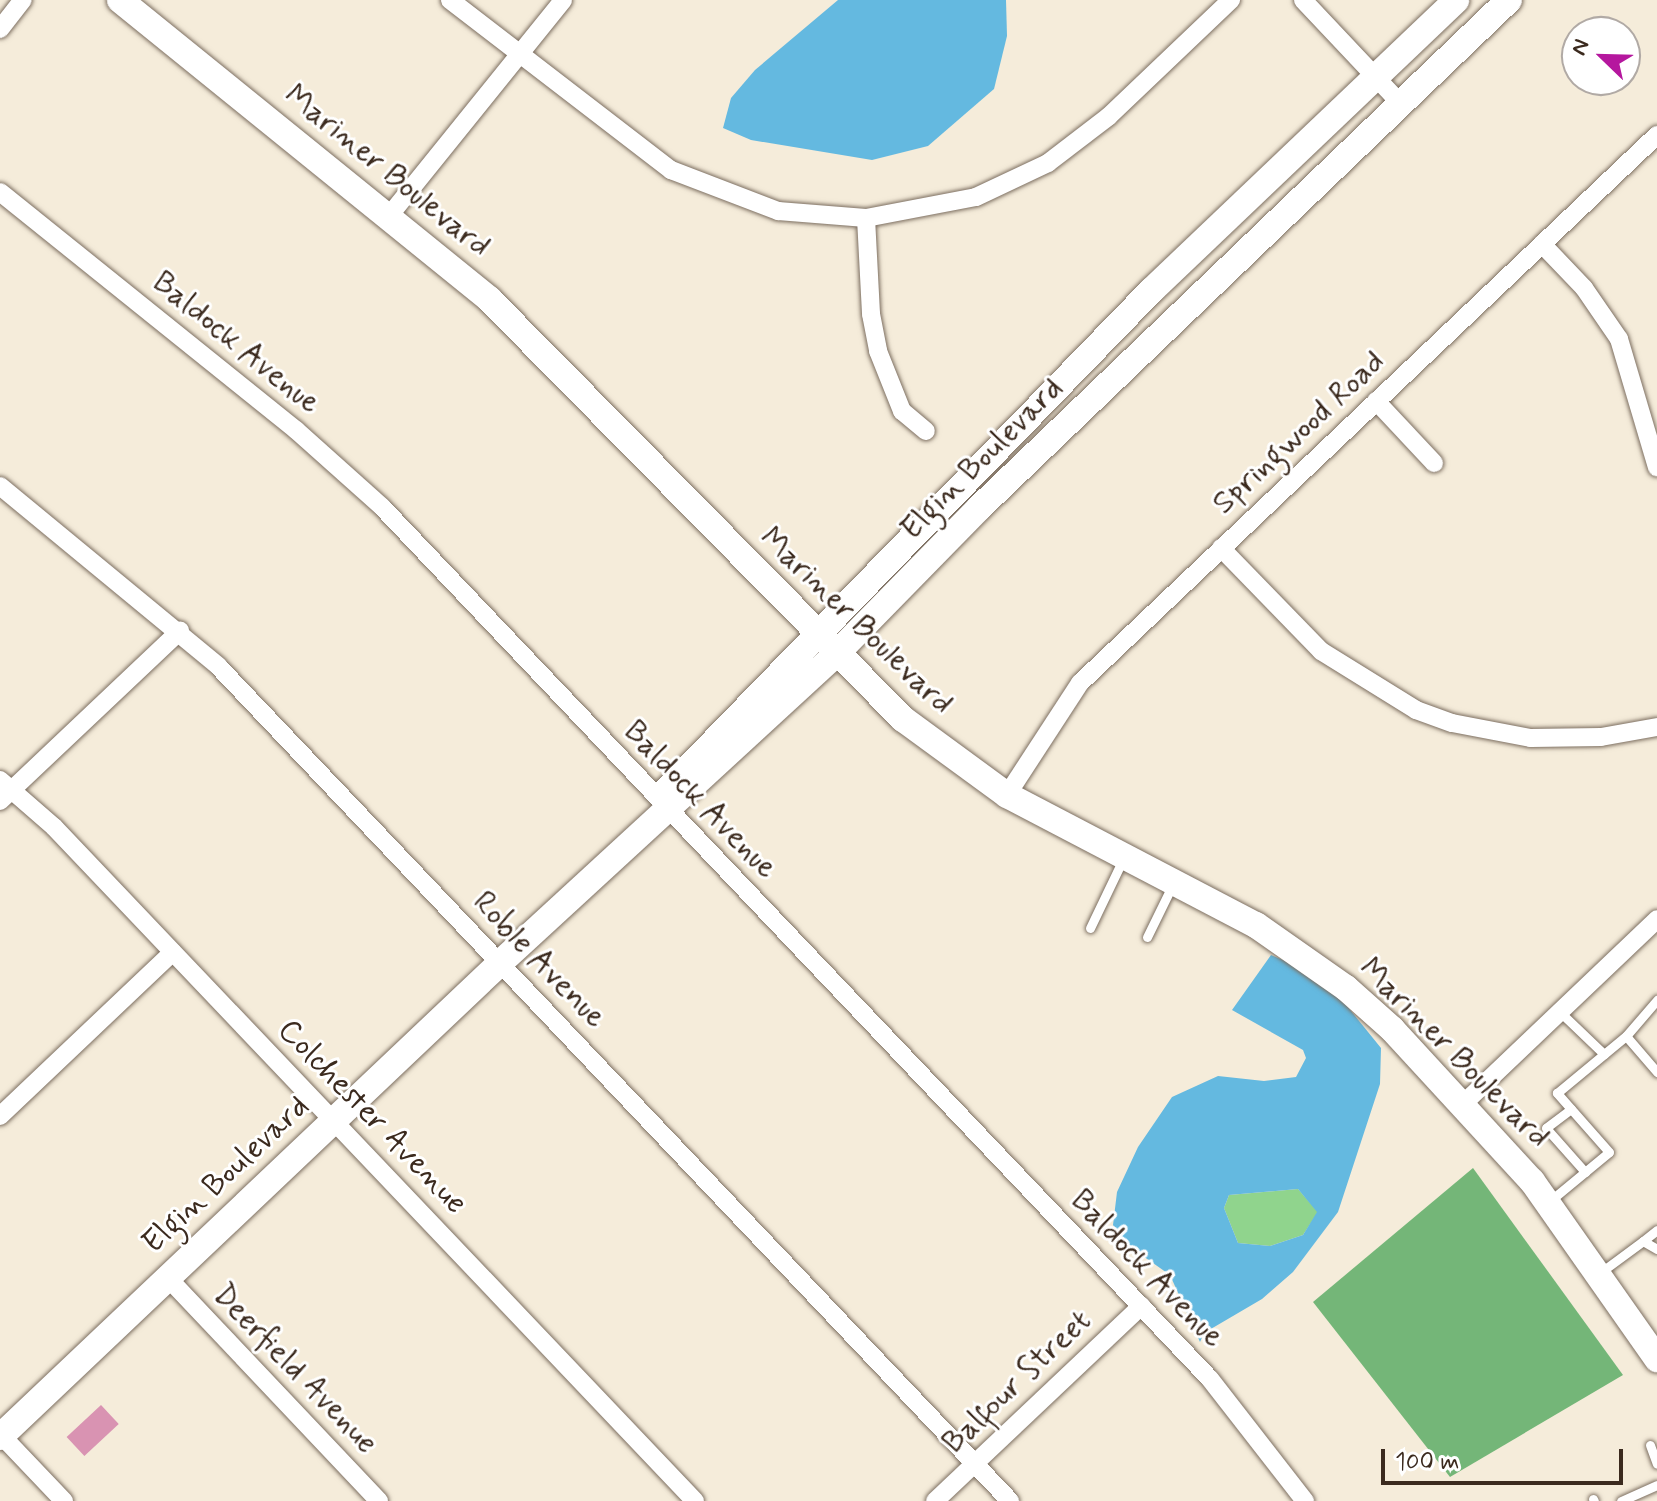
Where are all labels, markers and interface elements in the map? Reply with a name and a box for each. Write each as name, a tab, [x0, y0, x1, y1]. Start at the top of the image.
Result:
north arrow	[1561, 16, 1641, 96]
text: N	[1565, 35, 1596, 60]
street label: Mariner Boulevard	[276, 76, 498, 266]
street label: Baldock Avenue	[141, 261, 331, 425]
street label: Springwood Road	[1205, 343, 1393, 523]
street label: Elgin Boulevard	[894, 371, 1070, 547]
street label: Mariner Boulevard	[751, 519, 961, 723]
street label: Baldock Avenue	[612, 710, 788, 890]
street label: Roble Avenue	[462, 881, 616, 1039]
street label: Mariner Boulevard	[1350, 949, 1558, 1157]
street label: Colchester Avenue	[271, 1013, 473, 1221]
street label: Elgin Boulevard	[136, 1089, 316, 1261]
street label: Baldock Avenue	[1059, 1179, 1235, 1359]
street label: Deerfield Avenue	[202, 1274, 388, 1464]
street label: Balfour Street	[933, 1300, 1101, 1464]
scale bar	[1385, 1433, 1627, 1483]
text: 100 m	[1395, 1447, 1459, 1478]

